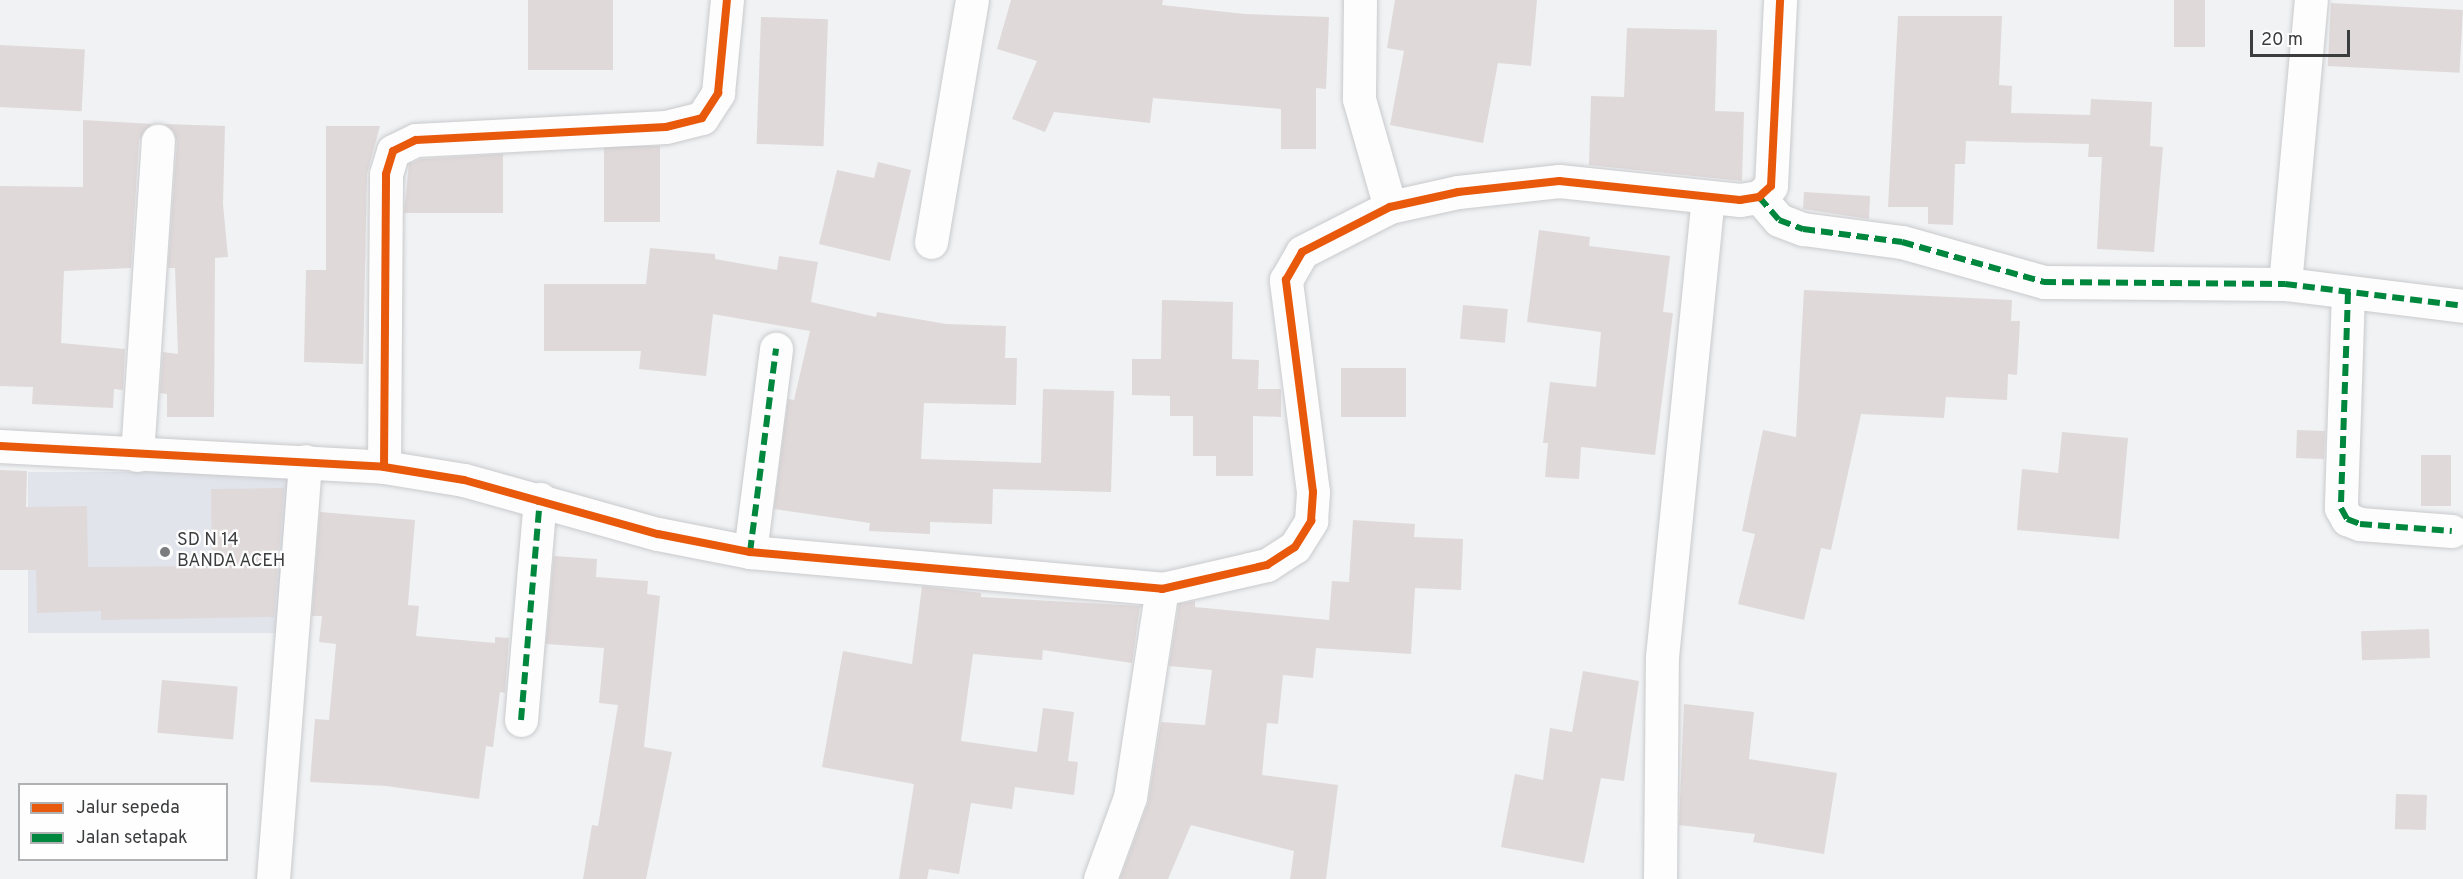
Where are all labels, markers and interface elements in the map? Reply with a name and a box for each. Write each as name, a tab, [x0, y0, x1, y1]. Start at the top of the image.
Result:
scale bar	[2253, 18, 2354, 56]
text: 20 m	[2261, 29, 2303, 52]
place label: SD N 14 BANDA ACEH	[177, 531, 287, 574]
marker: SD N 14 BANDA ACEH	[158, 545, 172, 559]
legend	[18, 783, 228, 861]
text: Jalur sepeda	[76, 797, 180, 820]
text: Jalan setapak	[76, 827, 188, 850]

